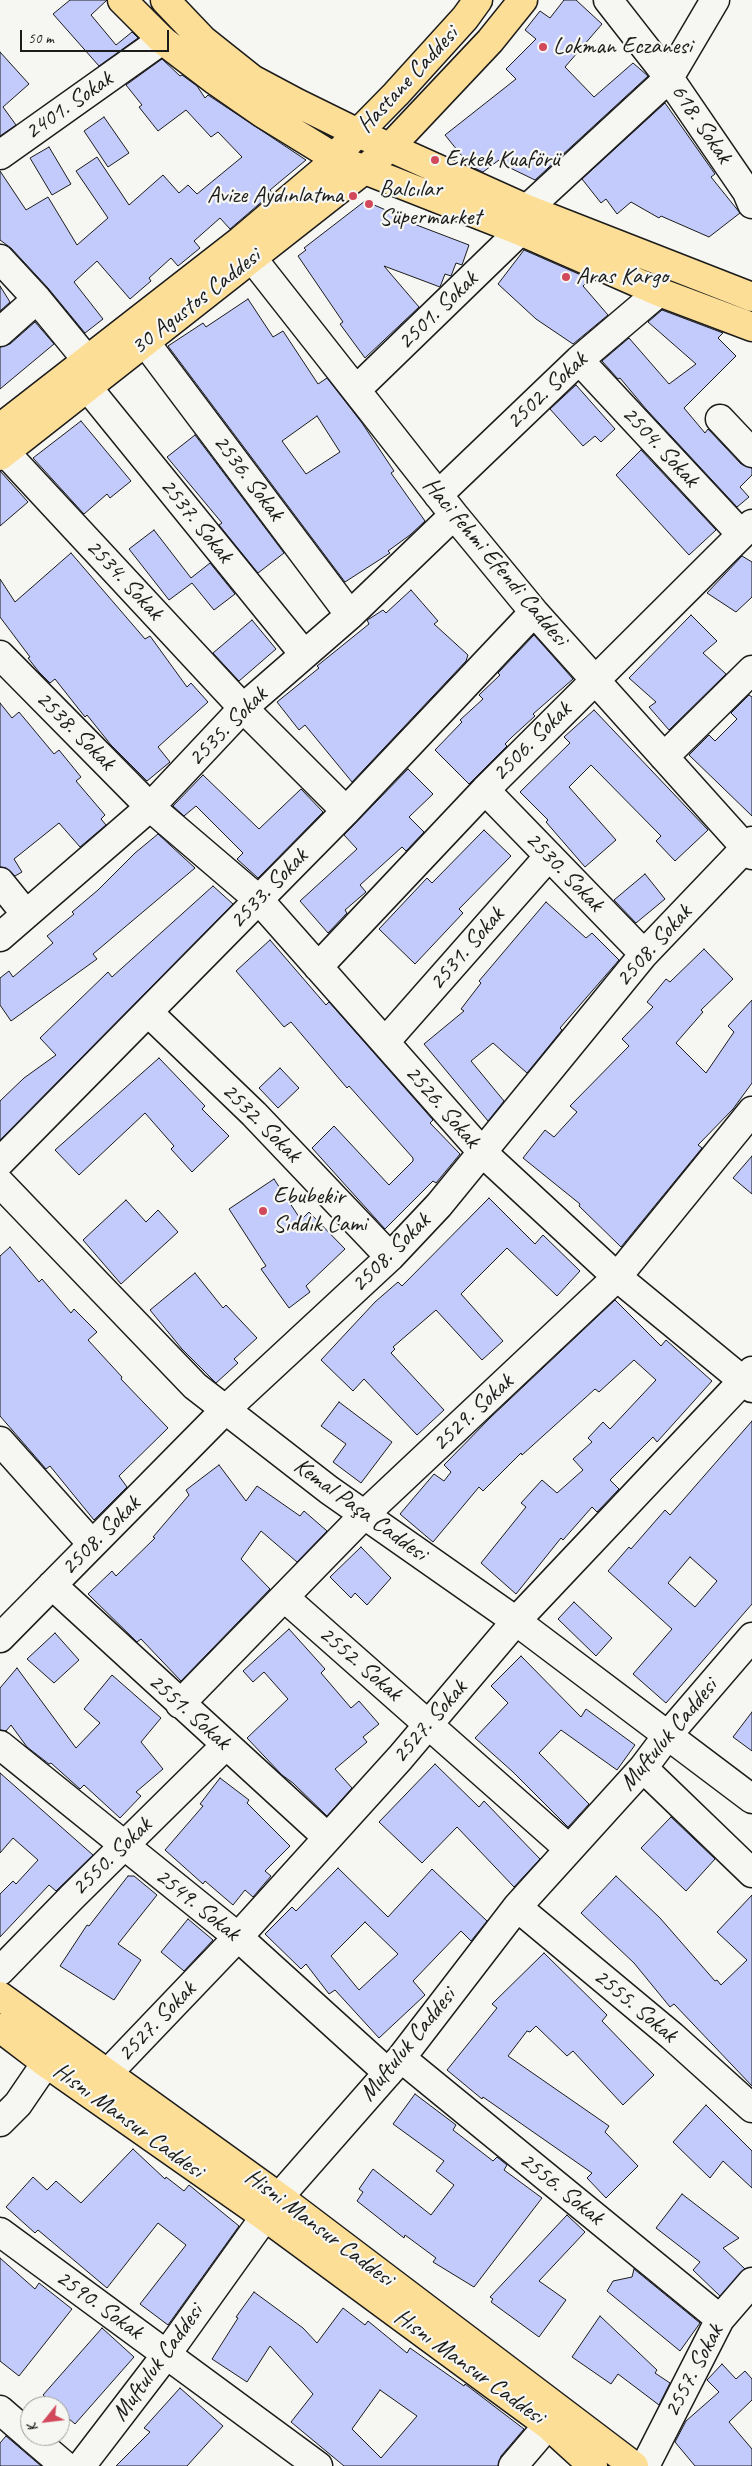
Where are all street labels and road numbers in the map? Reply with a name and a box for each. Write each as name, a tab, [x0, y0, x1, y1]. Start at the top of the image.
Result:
street label: Hastane Caddesi	[351, 21, 465, 139]
street label: 2401. Sokak	[19, 65, 119, 147]
street label: 618. Sokak	[664, 79, 738, 169]
street label: 30 Agustos Caddesi	[125, 242, 267, 362]
street label: 2501. Sokak	[392, 266, 484, 356]
street label: 2502. Sokak	[500, 346, 594, 436]
street label: 2504. Sokak	[615, 400, 705, 494]
street label: 2536. Sokak	[206, 429, 290, 527]
street label: Haci fehmi Efendi Caddesi	[416, 472, 574, 652]
street label: 2537. Sokak	[153, 473, 239, 569]
street label: 2534. Sokak	[79, 533, 169, 627]
street label: 2535. Sokak	[182, 681, 274, 773]
street label: 2538. Sokak	[29, 685, 121, 777]
street label: 2506. Sokak	[486, 696, 578, 788]
street label: 2530. Sokak	[519, 826, 609, 918]
street label: 2533. Sokak	[224, 843, 314, 935]
street label: 2508. Sokak	[610, 899, 698, 993]
street label: 2531. Sokak	[423, 902, 511, 996]
street label: 2526. Sokak	[398, 1060, 486, 1154]
street label: 2532. Sokak	[215, 1077, 307, 1169]
street label: 2508. Sokak	[345, 1207, 437, 1299]
street label: 2529. Sokak	[426, 1368, 520, 1458]
street label: Kemal Paşa Caddesi	[288, 1452, 432, 1568]
street label: 2508. Sokak	[55, 1490, 147, 1582]
street label: 2552. Sokak	[313, 1620, 407, 1708]
street label: 2551. Sokak	[142, 1668, 236, 1756]
street label: Muftuluk Caddesi	[614, 1673, 724, 1797]
street label: 2527. Sokak	[386, 1675, 474, 1769]
street label: 2550. Sokak	[66, 1812, 158, 1902]
street label: 2549. Sokak	[149, 1862, 245, 1948]
street label: 2555. Sokak	[587, 1963, 683, 2049]
street label: 2527. Sokak	[112, 1976, 202, 2068]
street label: Muftuluk Caddesi	[354, 1983, 462, 2107]
street label: Hısnı Mansur Caddesi	[47, 2057, 209, 2185]
street label: 2556. Sokak	[513, 2146, 609, 2232]
street label: Hisni Mansur Caddesi	[239, 2163, 399, 2293]
street label: 2590. Sokak	[50, 2264, 148, 2346]
street label: Muftuluk Caddesi	[106, 2299, 210, 2427]
street label: Hısnı Mansur Caddesi	[388, 2303, 550, 2431]
street label: 2557. Sokak	[658, 2320, 730, 2422]

